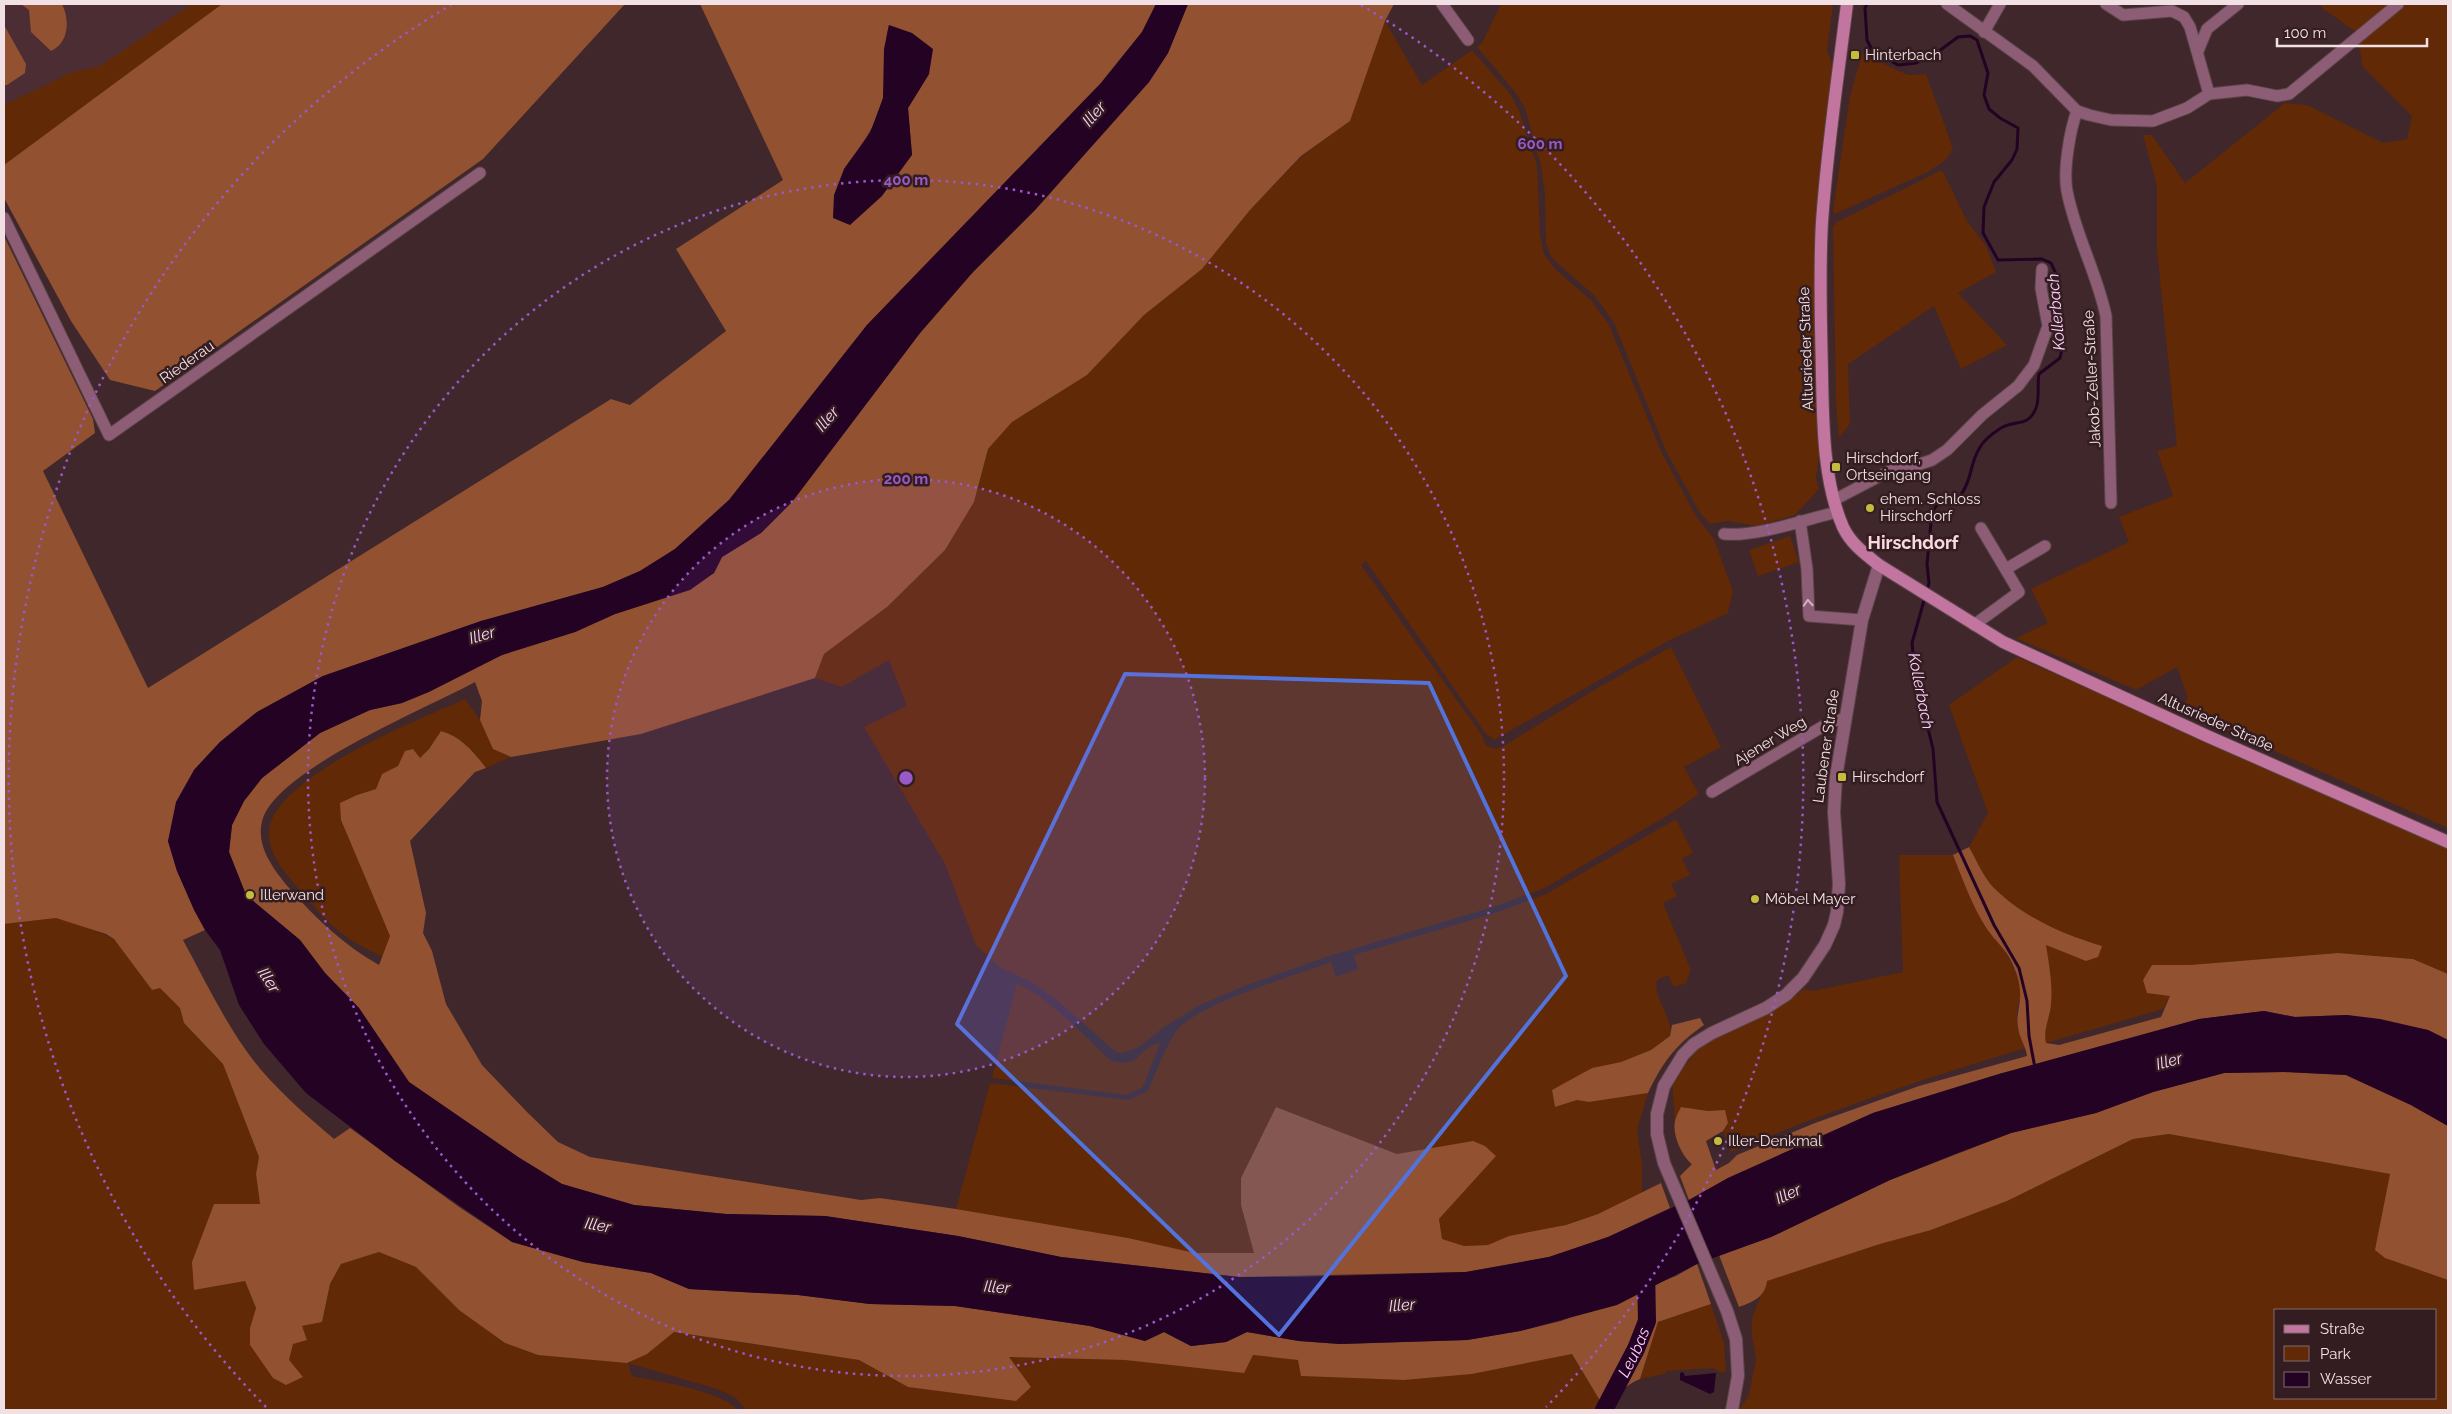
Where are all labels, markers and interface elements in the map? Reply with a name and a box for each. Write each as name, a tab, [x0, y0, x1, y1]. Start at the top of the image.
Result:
scale bar	[2277, 15, 2427, 47]
text: 100 m	[2284, 24, 2326, 42]
place label: Hinterbach	[1865, 46, 1941, 64]
marker: Hinterbach	[1849, 49, 1861, 61]
water label: Iller	[1078, 97, 1110, 130]
text: 600 m	[1517, 135, 1563, 153]
text: 400 m	[884, 171, 928, 189]
water label: Kollerbach	[2043, 273, 2069, 351]
street label: Altusrieder Straße	[1795, 286, 1817, 411]
street label: Jakob-Zeller-Straße	[2079, 310, 2105, 448]
street label: Riederau	[156, 337, 218, 387]
water label: Iller	[811, 402, 843, 435]
place label: Hirschdorf, Ortseingang	[1846, 449, 1931, 484]
marker: Hirschdorf, Ortseingang	[1830, 461, 1842, 473]
text: 200 m	[884, 470, 928, 488]
place label: ehem. Schloss Hirschdorf	[1880, 490, 1980, 525]
marker: ehem. Schloss Hirschdorf	[1864, 502, 1876, 514]
district label: Hirschdorf	[1867, 532, 1960, 553]
one-way arrow	[1803, 599, 1814, 607]
water label: Iller	[467, 622, 498, 648]
water label: Kollerbach	[1904, 651, 1938, 731]
street label: Laubener Straße	[1809, 688, 1843, 804]
street label: Altusrieder Straße	[2156, 689, 2277, 756]
street label: Ajener Weg	[1731, 712, 1809, 770]
place label: Hirschdorf	[1852, 768, 1925, 786]
centre of rings	[897, 769, 915, 787]
marker: Hirschdorf	[1836, 771, 1848, 783]
place label: Illerwand	[260, 886, 324, 904]
marker: Illerwand	[244, 889, 256, 901]
place label: Möbel Mayer	[1765, 890, 1856, 908]
marker: Möbel Mayer	[1749, 893, 1761, 905]
water label: Iller	[254, 964, 284, 997]
water label: Iller	[2154, 1048, 2185, 1074]
place label: Iller-Denkmal	[1728, 1132, 1823, 1150]
marker: Iller-Denkmal	[1712, 1135, 1724, 1147]
water label: Iller	[1772, 1180, 1804, 1208]
water label: Iller	[583, 1213, 613, 1237]
water label: Iller	[983, 1277, 1011, 1297]
water label: Iller	[1388, 1295, 1416, 1315]
legend	[2274, 1309, 2437, 1399]
text: Straße	[2320, 1320, 2365, 1338]
water label: Leubas	[1614, 1324, 1653, 1380]
text: Park	[2320, 1345, 2351, 1363]
text: Wasser	[2320, 1370, 2372, 1388]

